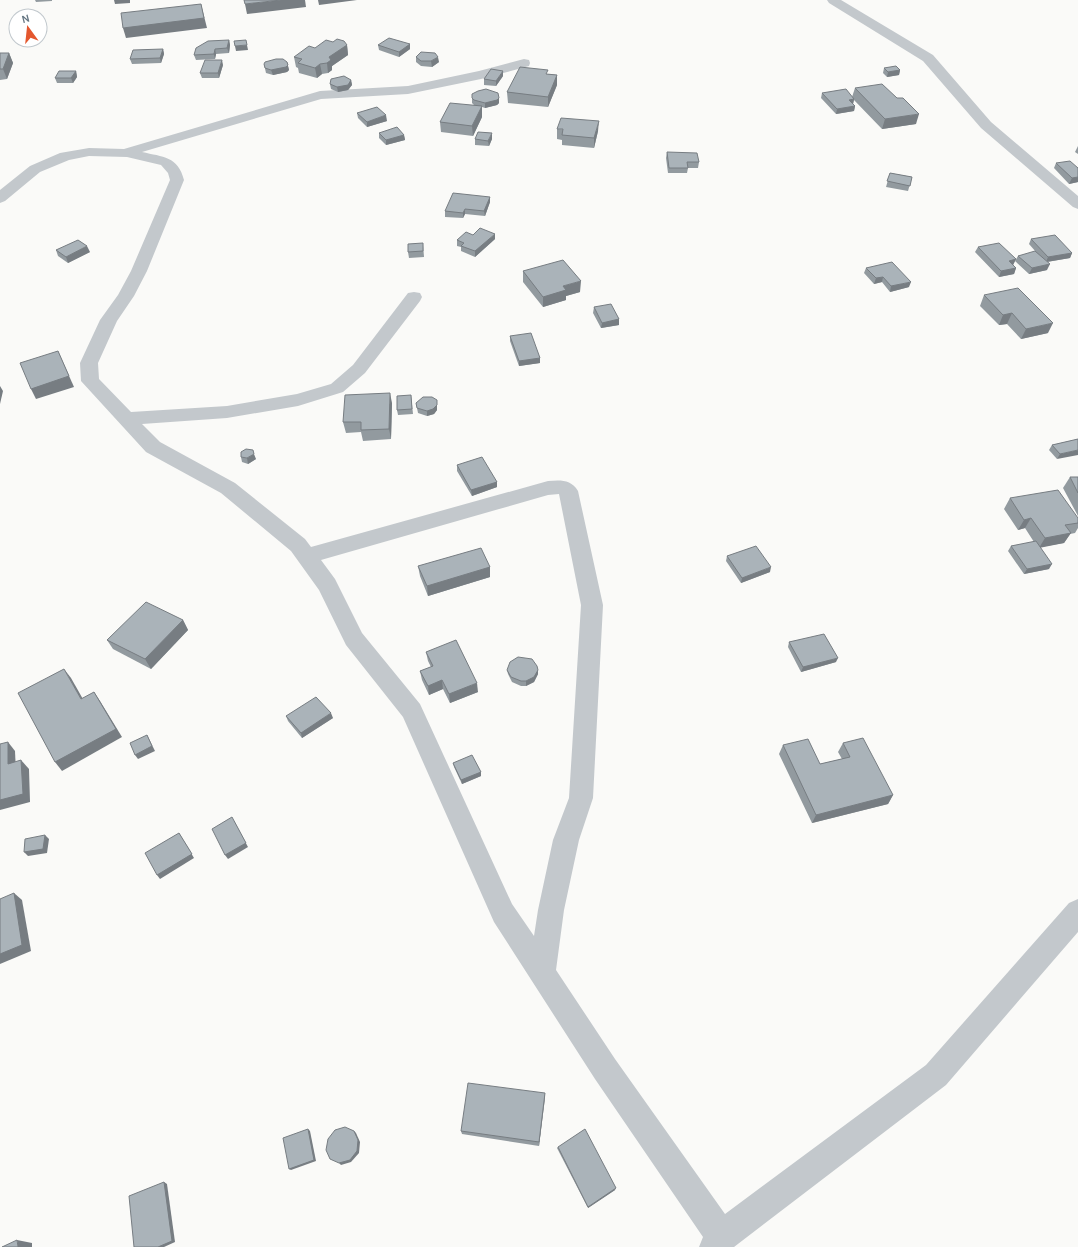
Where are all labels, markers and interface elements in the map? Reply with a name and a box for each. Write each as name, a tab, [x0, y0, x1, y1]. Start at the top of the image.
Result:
north arrow	[8, 8, 48, 48]
text: N	[20, 12, 31, 26]

